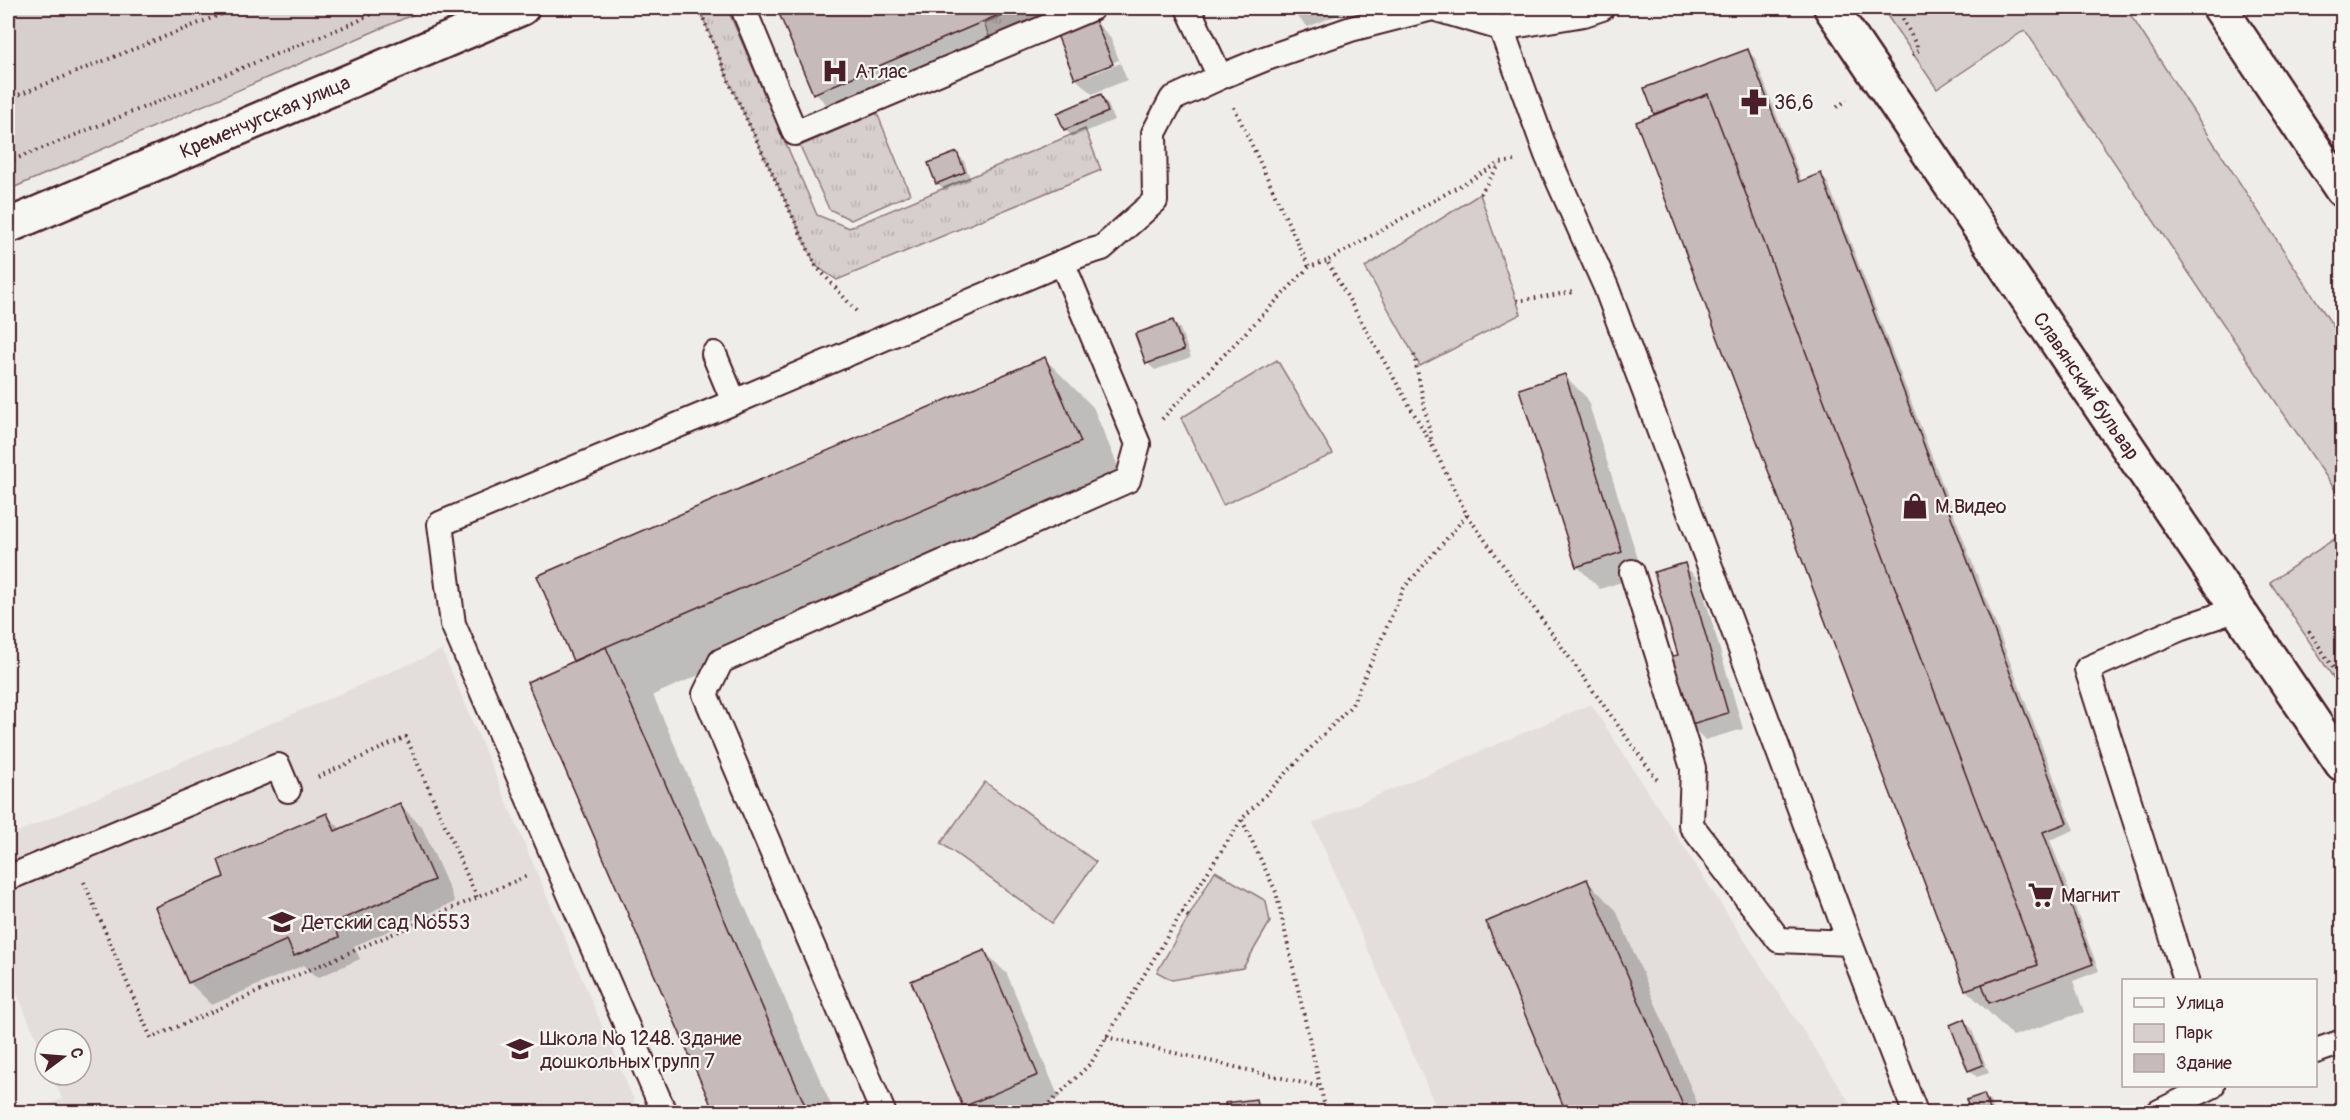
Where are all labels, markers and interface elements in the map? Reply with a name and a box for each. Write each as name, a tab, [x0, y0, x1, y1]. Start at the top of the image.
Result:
hospital icon: Атлас	[820, 56, 850, 86]
place label: Атлас	[855, 59, 908, 84]
street label: Кременчугская улица	[176, 70, 354, 164]
pharmacy icon: 36,6	[1739, 87, 1769, 117]
place label: 36,6	[1774, 90, 1814, 115]
street label: Славянский бульвар	[2027, 307, 2145, 465]
shop icon: М.Видео	[1900, 491, 1930, 521]
place label: М.Видео	[1935, 494, 2007, 519]
supermarket icon: Магнит	[2026, 880, 2056, 910]
place label: Магнит	[2061, 883, 2120, 908]
school or university icon: Детский сад №553	[267, 907, 297, 937]
place label: Детский сад №553	[301, 910, 470, 935]
legend	[2122, 979, 2317, 1087]
text: Улица	[2176, 992, 2224, 1015]
text: Парк	[2176, 1022, 2213, 1045]
place label: Школа № 1248. Здание дошкольных групп 7	[540, 1026, 742, 1074]
north arrow	[33, 1027, 93, 1087]
school or university icon: Школа № 1248. Здание дошкольных групп 7	[505, 1034, 535, 1064]
text: С	[65, 1046, 87, 1061]
text: Здание	[2176, 1052, 2232, 1075]

